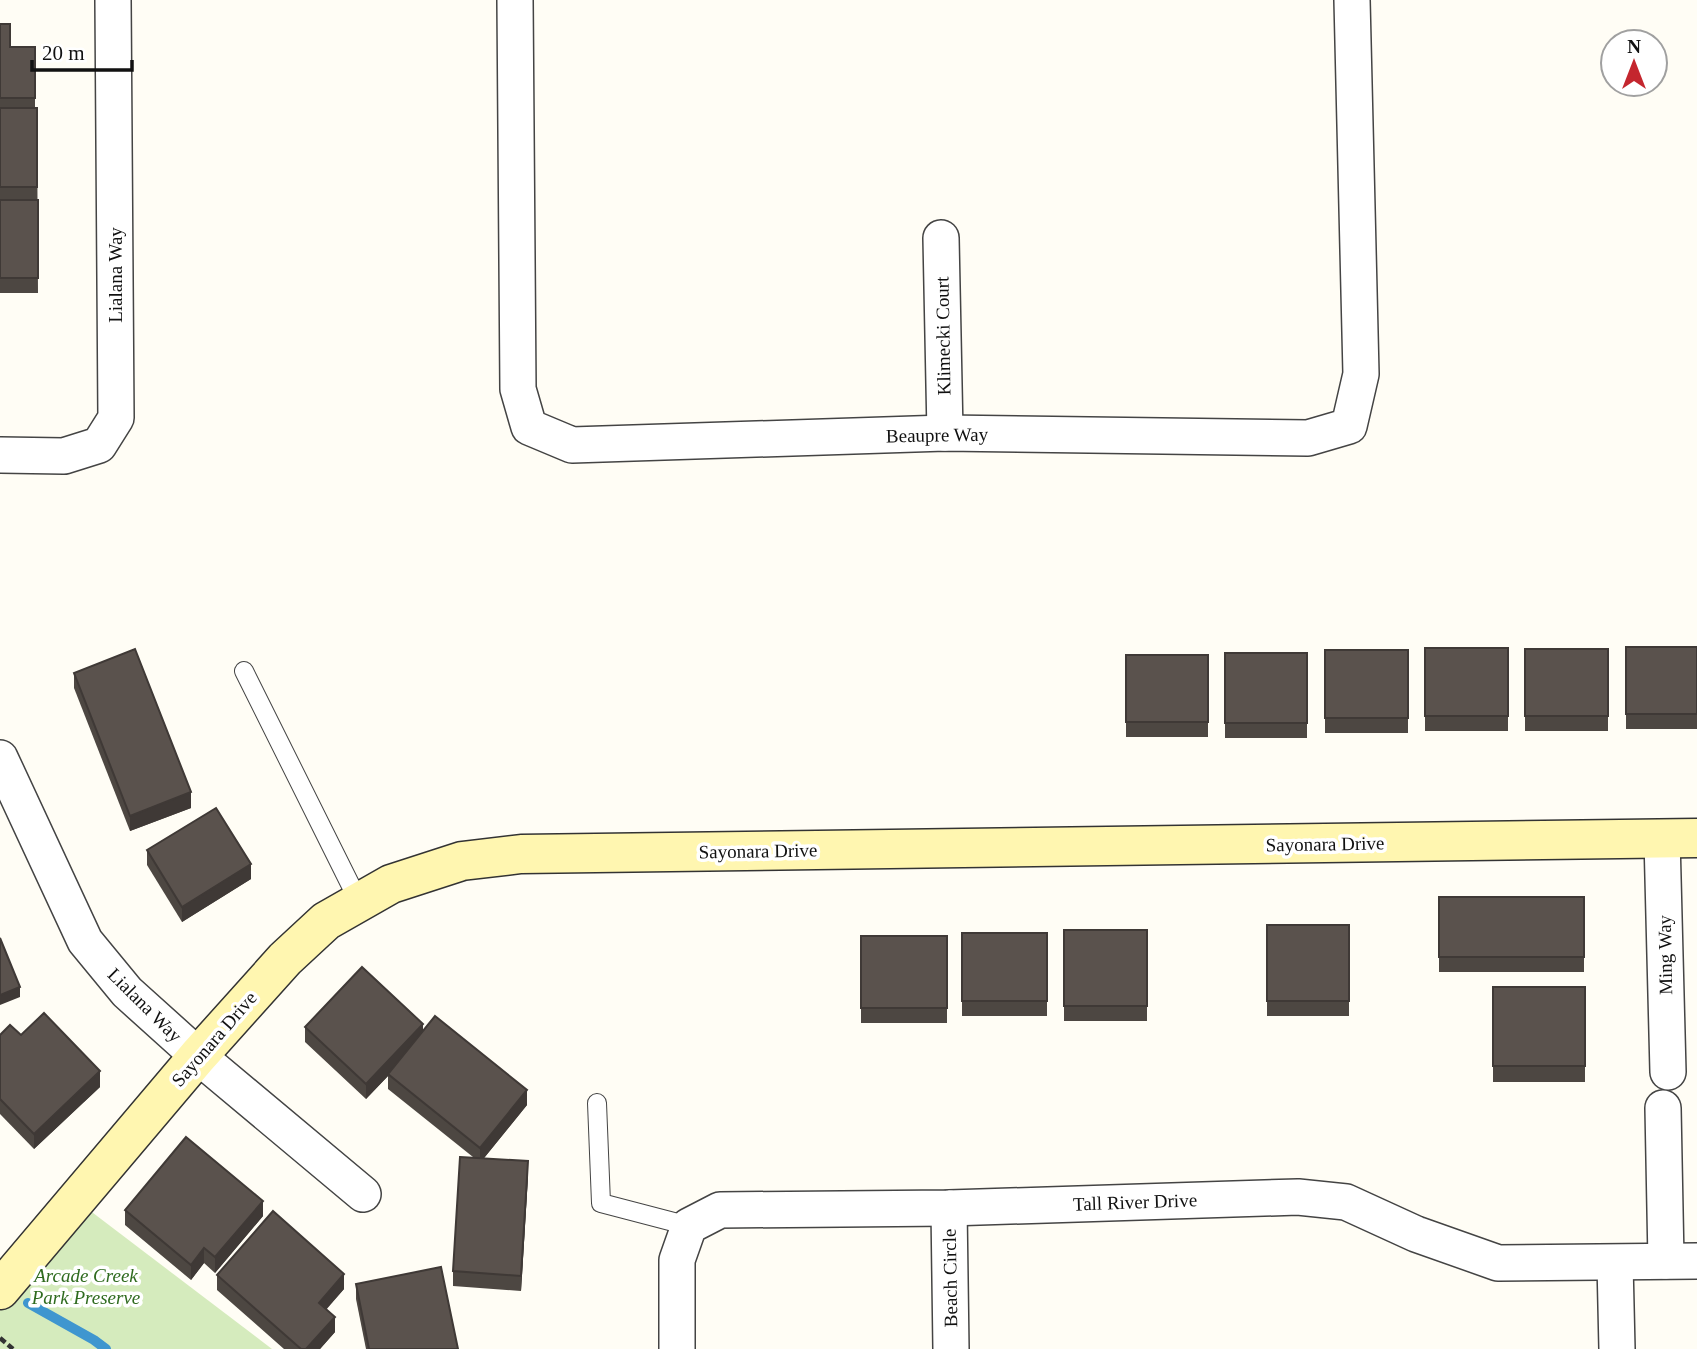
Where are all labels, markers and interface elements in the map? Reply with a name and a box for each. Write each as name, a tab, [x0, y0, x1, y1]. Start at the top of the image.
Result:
scale bar	[32, 28, 131, 72]
north arrow	[1599, 28, 1669, 98]
text: N	[1627, 36, 1641, 57]
text: 20 m	[42, 41, 85, 65]
street label: Lialana Way	[105, 227, 126, 323]
street label: Klimecki Court	[931, 276, 955, 396]
street label: Beaupre Way	[886, 424, 989, 446]
street label: Sayonara Drive	[1265, 832, 1385, 856]
street label: Sayonara Drive	[698, 839, 818, 863]
street label: Ming Way	[1654, 914, 1676, 995]
street label: Lialana Way	[104, 964, 187, 1047]
street label: Sayonara Drive	[167, 987, 261, 1091]
street label: Tall River Drive	[1073, 1189, 1197, 1215]
street label: Beach Circle	[939, 1228, 961, 1328]
park label: Arcade Creek Park Preserve	[31, 1265, 140, 1308]

